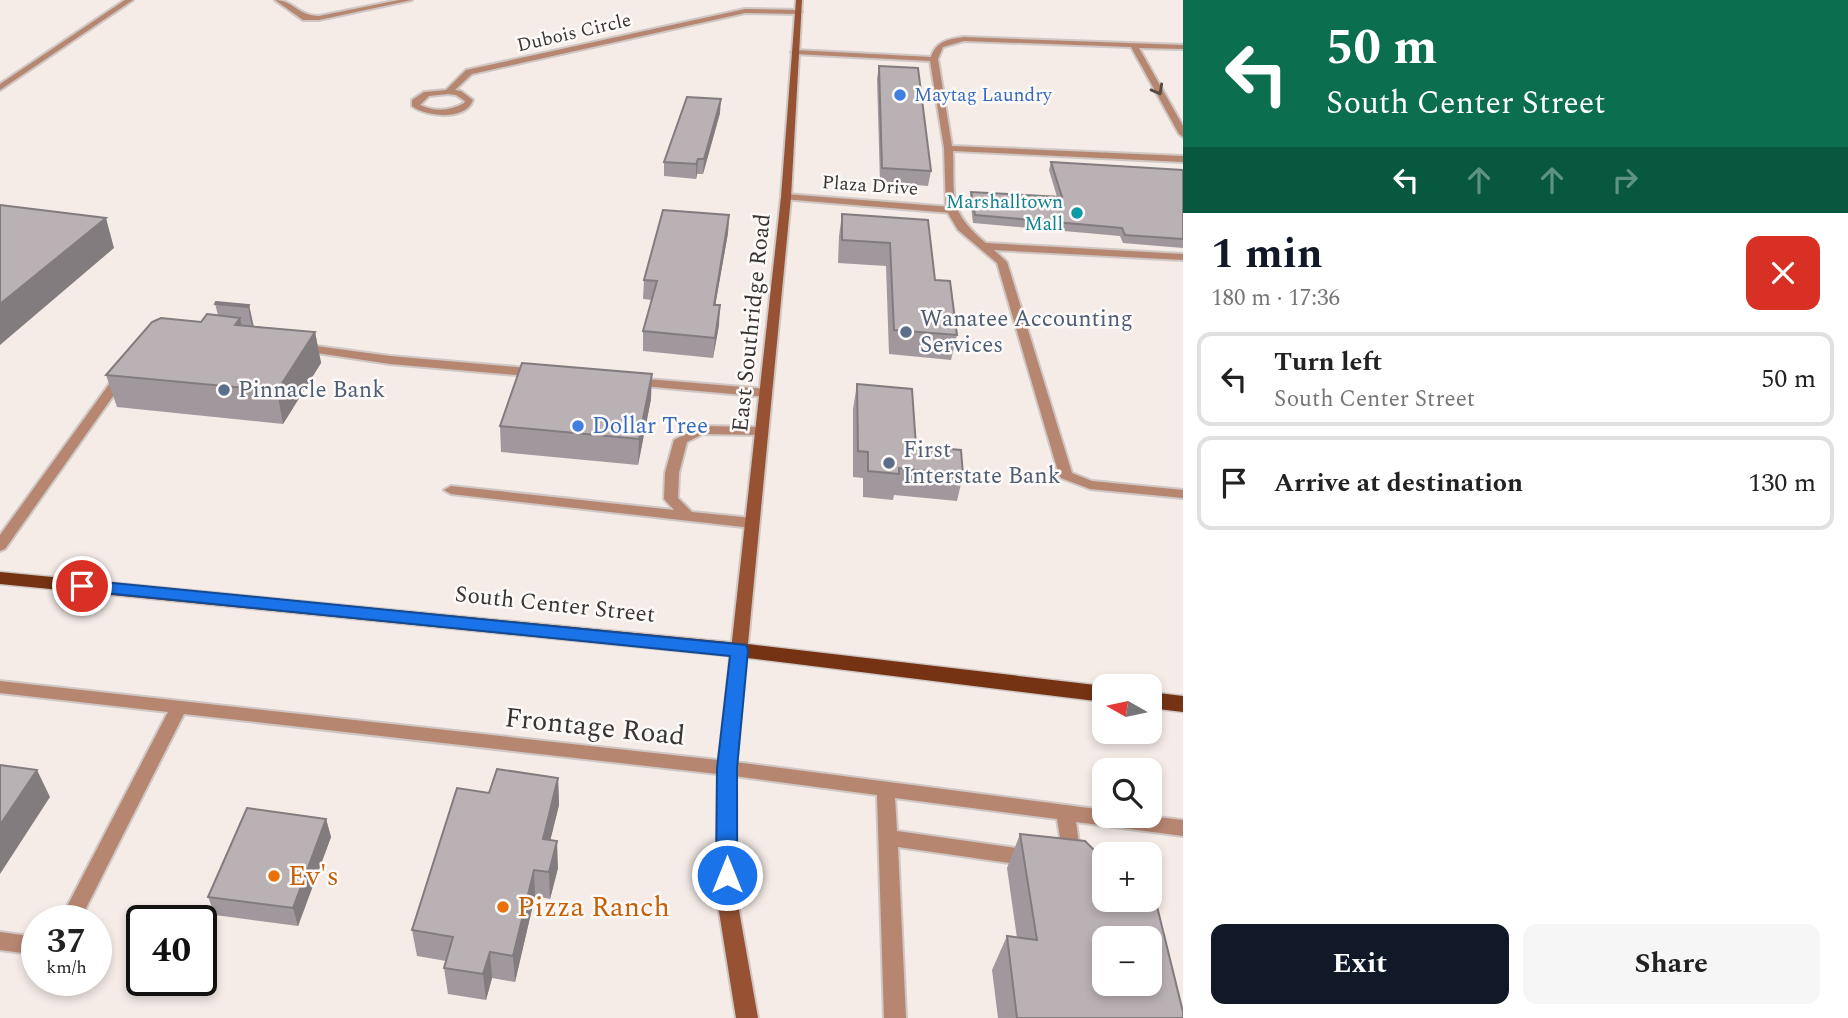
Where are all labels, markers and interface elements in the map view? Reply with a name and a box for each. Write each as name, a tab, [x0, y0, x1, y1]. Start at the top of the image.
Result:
street label: Dubois Circle	[514, 6, 634, 60]
text: 50 m	[1326, 11, 1437, 86]
icon: left	[1211, 28, 1302, 119]
text: South Center Street	[1326, 79, 1606, 128]
place label: Maytag Laundry	[914, 81, 1053, 110]
one-way arrow	[1150, 83, 1163, 95]
marker: Maytag Laundry	[892, 87, 908, 103]
icon: left	[1387, 161, 1425, 199]
icon: ahead	[1460, 161, 1498, 199]
icon: ahead	[1533, 161, 1571, 199]
icon: right	[1606, 161, 1644, 199]
street label: Plaza Drive	[821, 168, 919, 204]
place label: Marshalltown Mall	[946, 188, 1063, 239]
marker: Marshalltown Mall	[1069, 205, 1085, 221]
street label: East Southridge Road	[723, 212, 781, 434]
text: 1 min	[1211, 223, 1323, 286]
button: close	[1746, 236, 1820, 310]
text: 180 m · 17:36	[1211, 281, 1340, 316]
place label: Wanatee Accounting Services	[920, 302, 1133, 363]
marker: Wanatee Accounting Services	[898, 324, 914, 340]
text: Turn left	[1274, 342, 1382, 382]
text: 50 m	[1761, 359, 1816, 399]
icon: left	[1215, 360, 1253, 398]
place label: Pinnacle Bank	[238, 373, 385, 408]
marker: Pinnacle Bank	[216, 382, 232, 398]
text: South Center Street	[1274, 382, 1475, 417]
place label: Dollar Tree	[592, 409, 708, 444]
marker: Dollar Tree	[570, 418, 586, 434]
place label: First Interstate Bank	[903, 433, 1061, 494]
marker: First Interstate Bank	[881, 455, 897, 471]
text: Arrive at destination	[1274, 463, 1523, 503]
text: 130 m	[1748, 463, 1816, 503]
icon: arrive	[1215, 464, 1253, 502]
pin	[52, 556, 112, 616]
icon: arrive	[63, 567, 101, 605]
street label: South Center Street	[453, 577, 657, 633]
north arrow	[1092, 674, 1162, 744]
map controls	[1092, 674, 1162, 996]
street label: Frontage Road	[503, 696, 687, 758]
button: search	[1092, 758, 1162, 828]
position arrow	[690, 838, 764, 912]
button: +	[1092, 842, 1162, 912]
place label: Ev's	[288, 855, 339, 898]
marker: Ev's	[266, 868, 282, 884]
place label: Pizza Ranch	[517, 886, 670, 929]
marker: Pizza Ranch	[495, 899, 511, 915]
speed limit sign: 40	[126, 905, 217, 996]
text: 37	[47, 915, 86, 968]
button: Exit	[1211, 924, 1509, 1004]
button: Share	[1523, 924, 1820, 1004]
button: −	[1092, 926, 1162, 996]
text: km/h	[46, 954, 87, 981]

